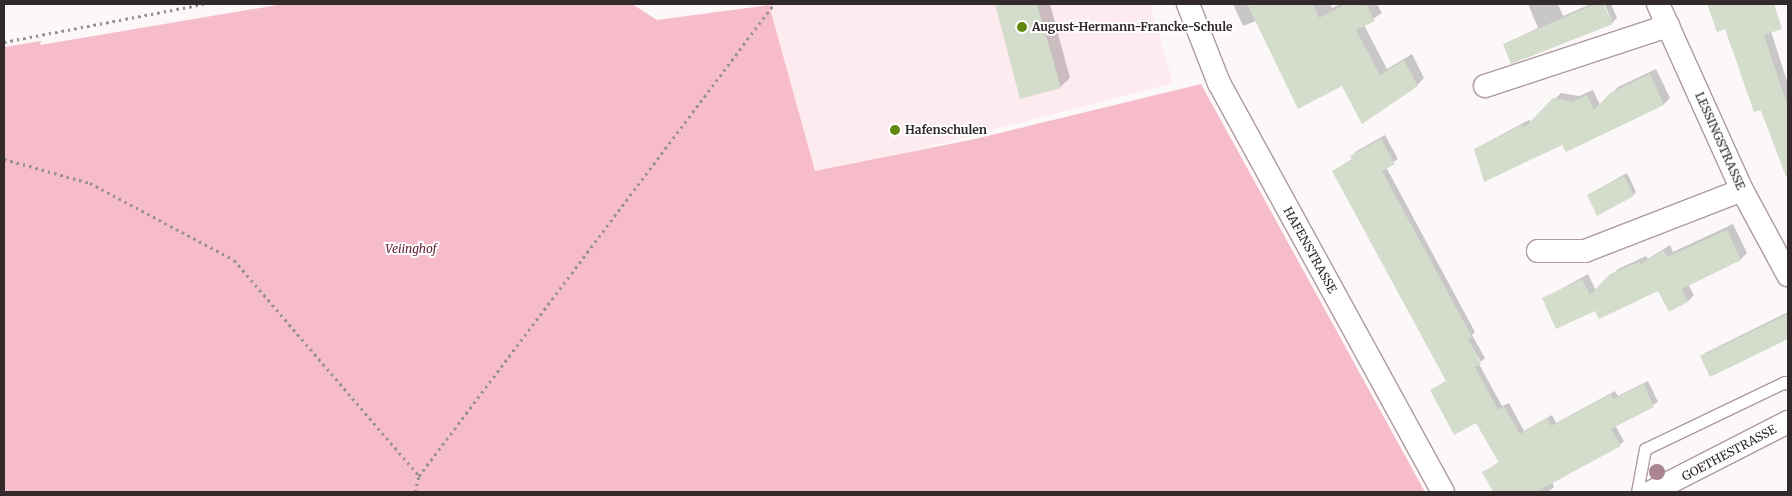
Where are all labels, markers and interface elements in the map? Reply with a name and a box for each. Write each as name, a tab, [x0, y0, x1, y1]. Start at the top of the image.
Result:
place label: August-Hermann-Francke-Schule	[1032, 20, 1233, 34]
marker: August-Hermann-Francke-Schule	[1016, 21, 1028, 33]
street label: LESSINGSTRASSE	[1692, 90, 1748, 192]
place label: Hafenschulen	[905, 123, 987, 137]
marker: Hafenschulen	[889, 124, 901, 136]
street label: HAFENSTRASSE	[1280, 204, 1340, 296]
park label: Veiinghof	[385, 242, 437, 256]
street label: GOETHESTRASSE	[1679, 422, 1779, 484]

